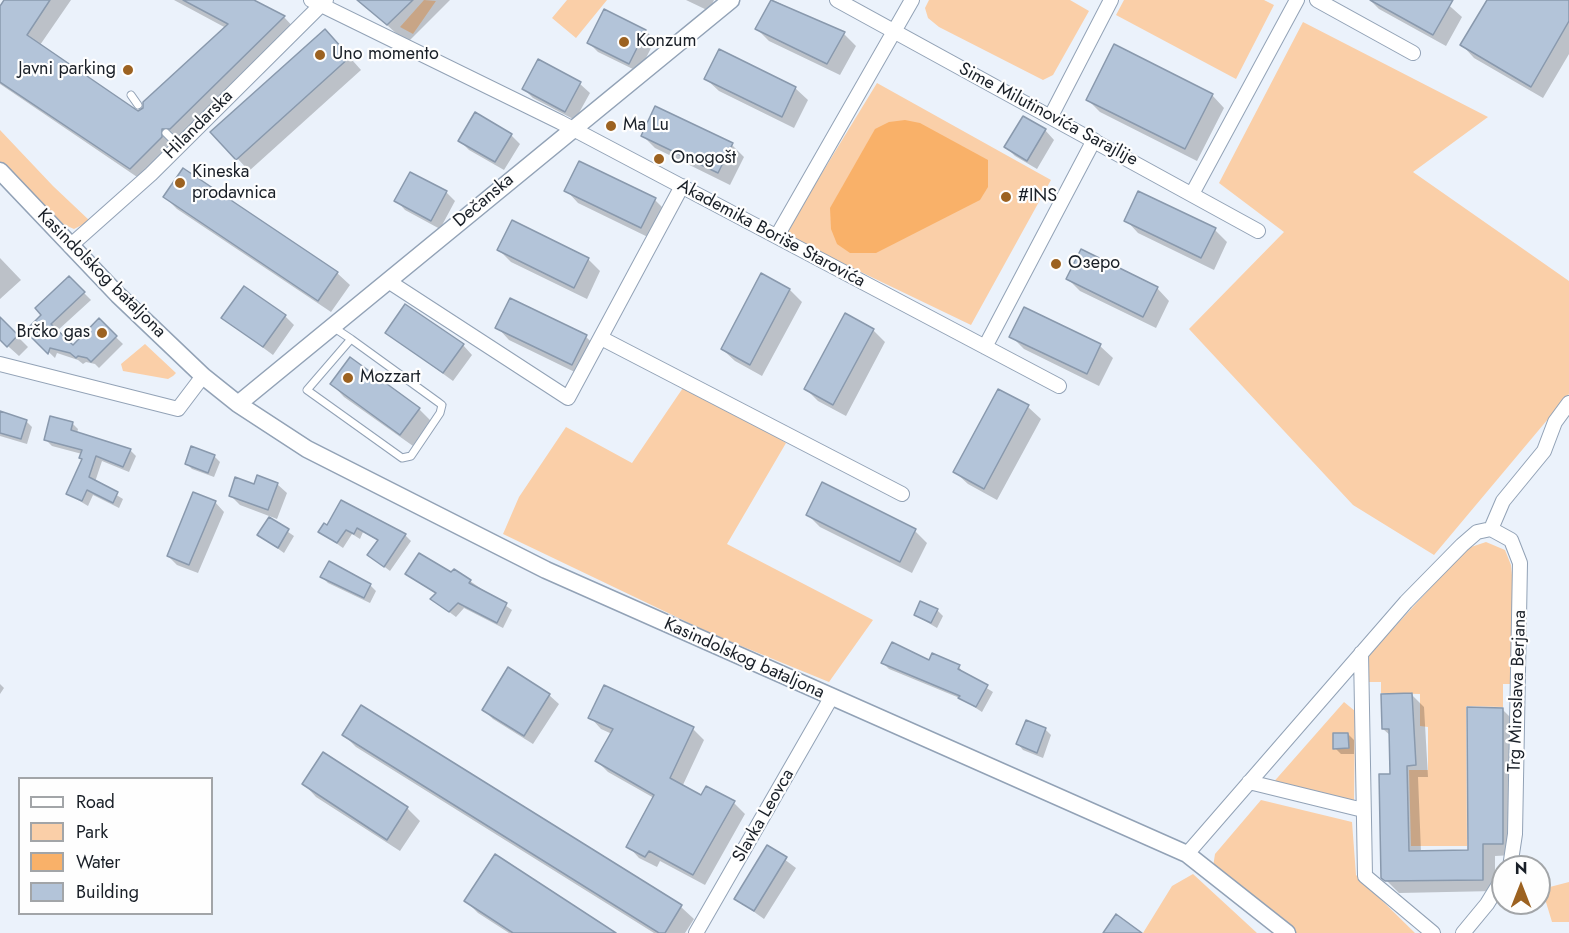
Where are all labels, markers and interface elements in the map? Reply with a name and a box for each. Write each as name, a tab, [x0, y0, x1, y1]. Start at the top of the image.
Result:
place label: Konzum	[636, 31, 696, 53]
marker: Konzum	[617, 35, 631, 49]
place label: Uno momento	[332, 44, 439, 66]
marker: Uno momento	[313, 48, 327, 62]
place label: Javni parking	[18, 59, 116, 81]
street label: Sime Milutinovića Sarajlije	[955, 59, 1141, 171]
marker: Javni parking	[121, 63, 135, 77]
street label: Hilandarska	[160, 86, 238, 164]
place label: Ma Lu	[623, 115, 669, 137]
marker: Ma Lu	[604, 119, 618, 133]
place label: Onogošt	[671, 148, 736, 170]
marker: Onogošt	[652, 152, 666, 166]
place label: Kineska prodavnica	[192, 162, 276, 204]
street label: Dečanska	[449, 170, 519, 232]
street label: Akademika Boriše Starovića	[673, 175, 869, 293]
marker: Kineska prodavnica	[173, 176, 187, 190]
place label: #INS	[1018, 186, 1057, 208]
marker: #INS	[999, 190, 1013, 204]
street label: Kasindolskog bataljona	[32, 205, 170, 343]
place label: Озеро	[1068, 253, 1120, 275]
marker: Озеро	[1049, 257, 1063, 271]
place label: Brčko gas	[16, 322, 90, 344]
marker: Brčko gas	[95, 326, 109, 340]
place label: Mozzart	[360, 367, 420, 389]
marker: Mozzart	[341, 371, 355, 385]
street label: Trg Miroslava Berjana	[1504, 610, 1532, 772]
street label: Kasindolskog bataljona	[660, 614, 828, 704]
street label: Slavka Leovca	[729, 765, 799, 867]
legend	[18, 777, 213, 915]
text: Road	[76, 789, 115, 815]
text: Park	[76, 819, 108, 845]
text: Water	[76, 849, 120, 875]
north arrow	[1491, 855, 1551, 915]
text: N	[1515, 857, 1527, 880]
text: Building	[76, 879, 139, 905]

